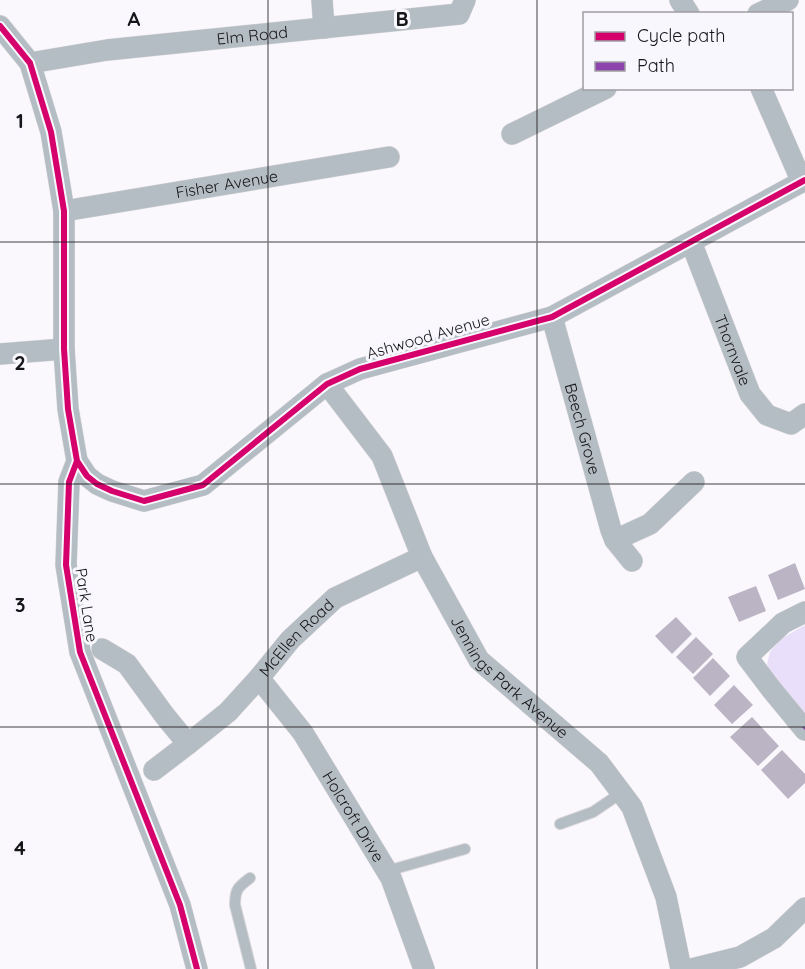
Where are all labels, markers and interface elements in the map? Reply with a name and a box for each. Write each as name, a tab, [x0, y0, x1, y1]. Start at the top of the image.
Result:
text: A	[128, 6, 141, 31]
text: B	[395, 6, 409, 31]
legend	[583, 12, 793, 90]
street label: Elm Road	[216, 22, 289, 49]
text: Cycle path	[637, 24, 725, 47]
text: Path	[637, 54, 675, 77]
text: 1	[16, 108, 24, 133]
street label: Fisher Avenue	[174, 166, 279, 202]
street label: Ashwood Avenue	[364, 309, 492, 363]
street label: Thornvale	[710, 312, 756, 388]
text: 2	[14, 350, 26, 375]
street label: Beech Grove	[561, 381, 605, 477]
street label: Park Lane	[71, 567, 103, 643]
text: 3	[15, 592, 25, 617]
street label: McEllen Road	[254, 594, 338, 681]
street label: Jennings Park Avenue	[447, 612, 573, 743]
street label: Holcroft Drive	[318, 767, 389, 865]
text: 4	[14, 835, 26, 860]

